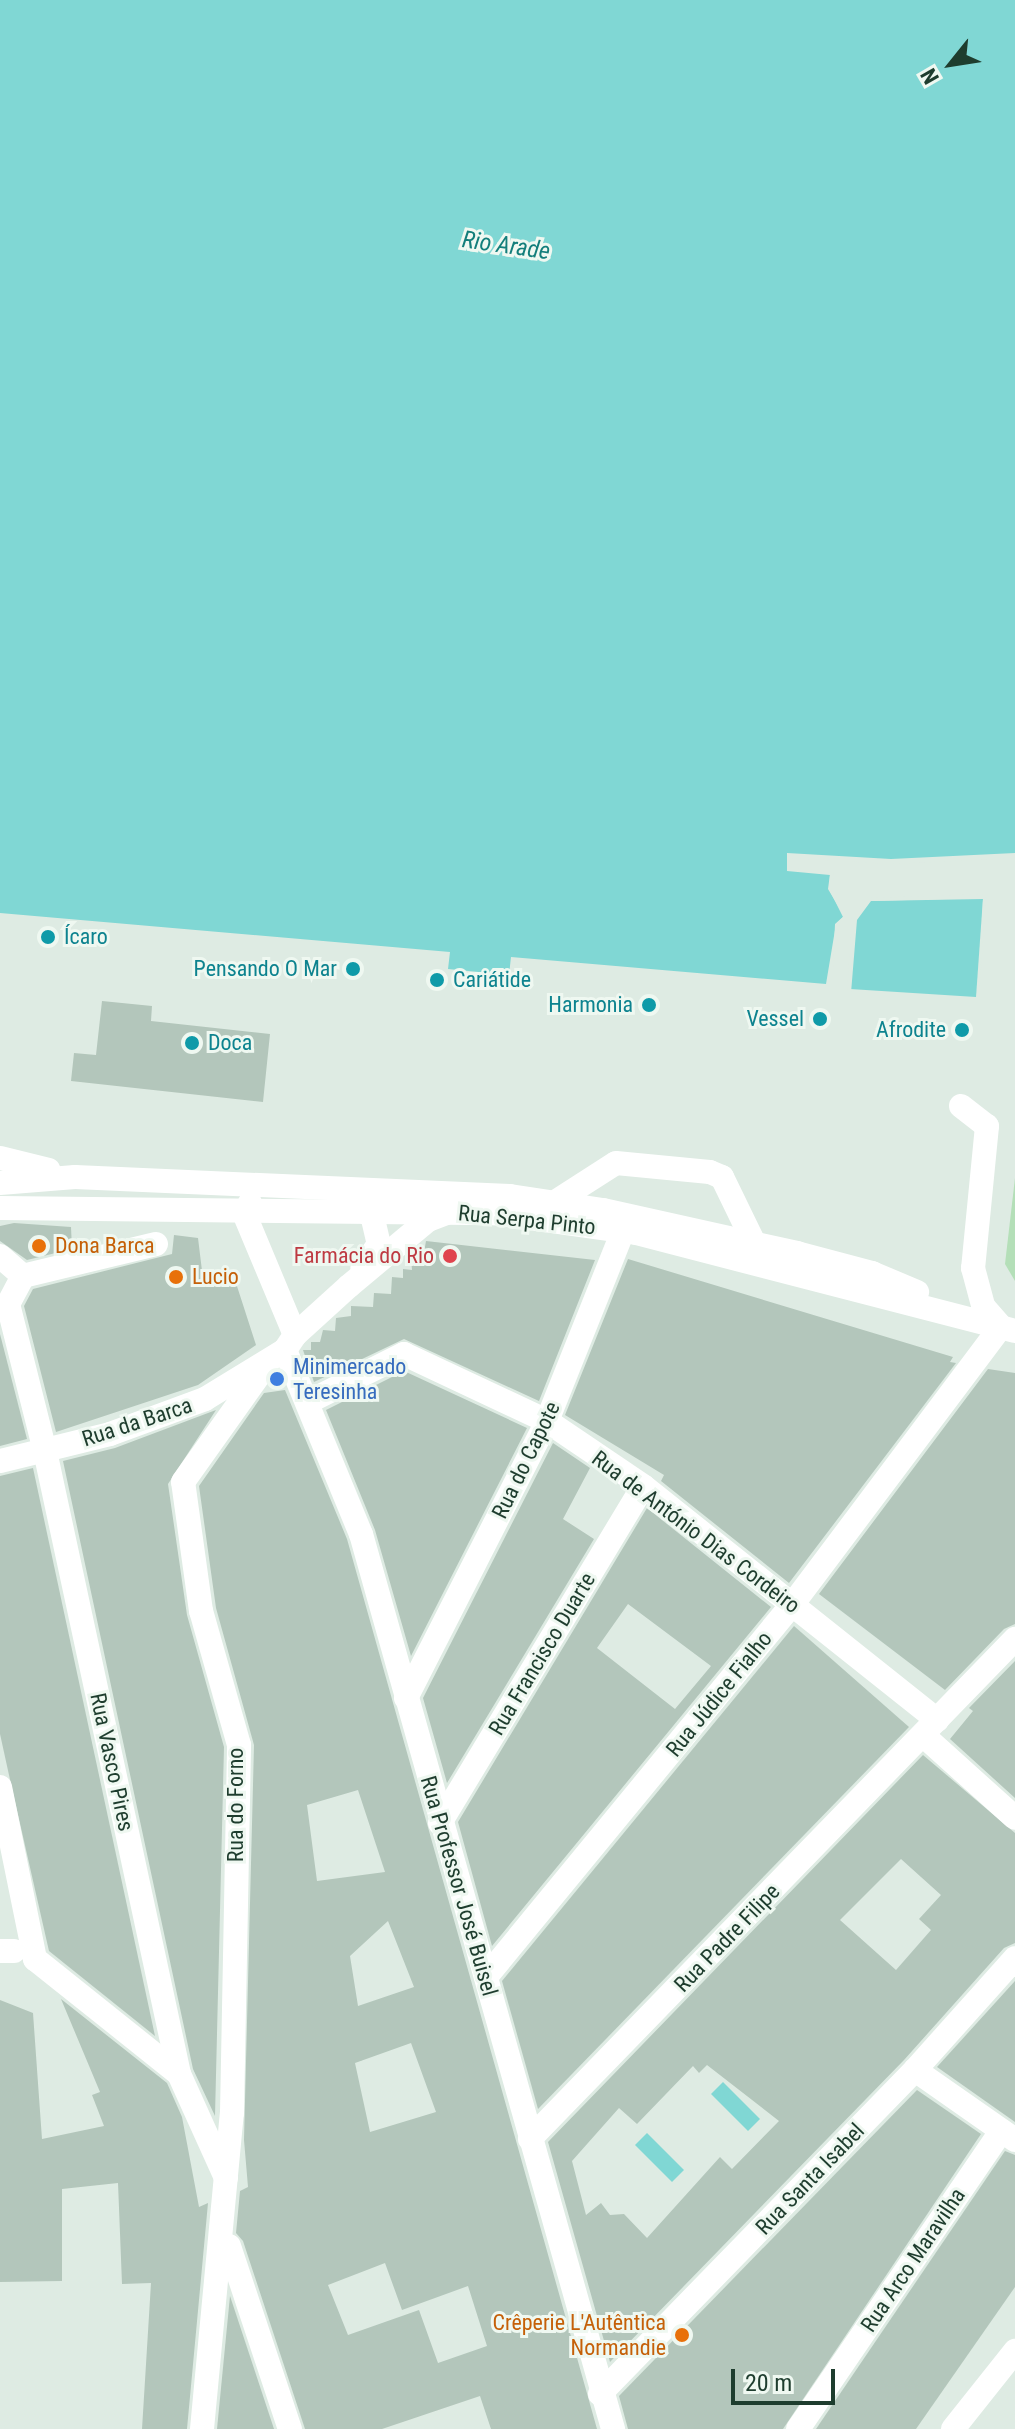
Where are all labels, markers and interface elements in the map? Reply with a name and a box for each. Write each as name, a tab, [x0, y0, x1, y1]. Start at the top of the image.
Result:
north arrow	[911, 24, 991, 104]
text: N	[916, 64, 944, 88]
water label: Rio Arade	[460, 226, 552, 266]
place label: Ícaro	[64, 924, 108, 950]
marker: Ícaro	[39, 928, 57, 946]
place label: Pensando O Mar	[194, 956, 337, 982]
marker: Pensando O Mar	[344, 960, 362, 978]
place label: Cariátide	[453, 967, 531, 993]
marker: Cariátide	[428, 971, 446, 989]
place label: Harmonia	[548, 992, 633, 1018]
marker: Harmonia	[640, 996, 658, 1014]
place label: Vessel	[746, 1006, 804, 1032]
marker: Vessel	[811, 1010, 829, 1028]
place label: Afrodite	[876, 1017, 946, 1043]
marker: Afrodite	[953, 1021, 971, 1039]
place label: Doca	[208, 1030, 252, 1056]
marker: Doca	[183, 1034, 201, 1052]
street label: Rua Serpa Pinto	[457, 1200, 597, 1240]
place label: Dona Barca	[55, 1233, 155, 1259]
marker: Dona Barca	[30, 1237, 48, 1255]
place label: Farmácia do Rio	[294, 1243, 434, 1269]
marker: Farmácia do Rio	[441, 1247, 459, 1265]
place label: Lucio	[192, 1264, 239, 1290]
marker: Lucio	[167, 1268, 185, 1286]
place label: Minimercado Teresinha	[293, 1353, 406, 1404]
marker: Minimercado Teresinha	[268, 1370, 286, 1388]
street label: Rua da Barca	[79, 1392, 195, 1452]
street label: Rua do Capote	[486, 1397, 566, 1523]
street label: Rua de António Dias Cordeiro	[587, 1445, 805, 1619]
street label: Rua Francisco Duarte	[483, 1568, 601, 1740]
street label: Rua Júdice Fialho	[660, 1626, 778, 1762]
street label: Rua Vasco Pires	[84, 1690, 140, 1834]
street label: Rua do Forno	[223, 1748, 249, 1862]
street label: Rua Professor José Buisel	[415, 1773, 503, 1999]
street label: Rua Padre Filipe	[669, 1878, 785, 1998]
street label: Rua Santa Isabel	[750, 2118, 870, 2240]
street label: Rua Arco Maravilha	[855, 2183, 971, 2337]
place label: Crêperie L'Autêntica Normandie	[492, 2309, 666, 2360]
marker: Crêperie L'Autêntica Normandie	[673, 2326, 691, 2344]
scale bar	[735, 2353, 839, 2403]
text: 20 m	[745, 2369, 792, 2397]

